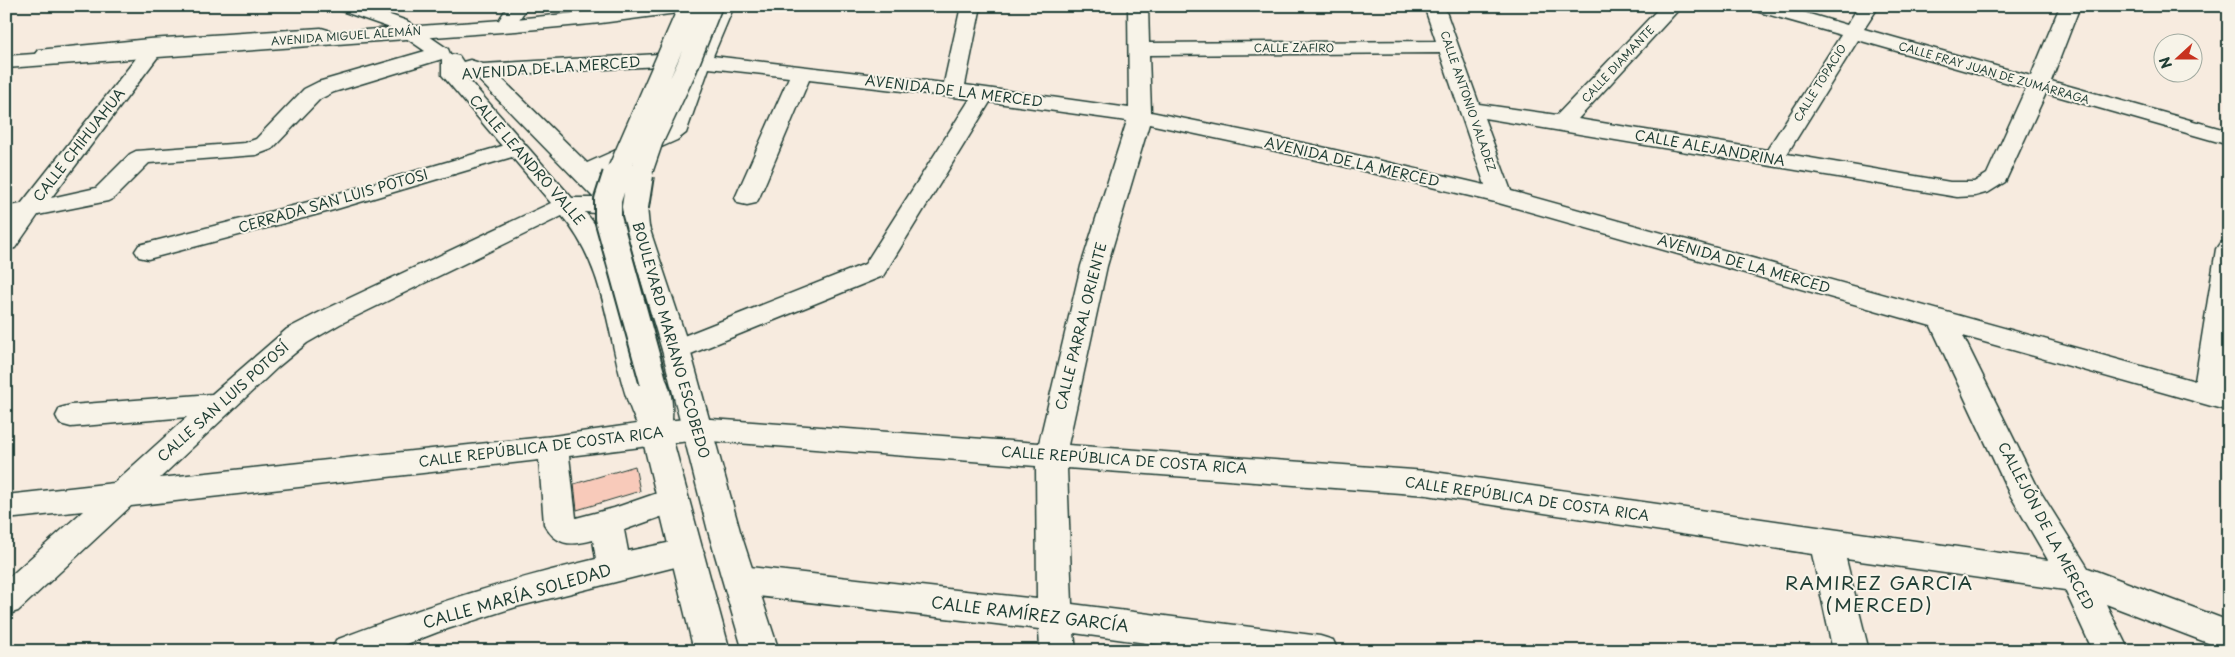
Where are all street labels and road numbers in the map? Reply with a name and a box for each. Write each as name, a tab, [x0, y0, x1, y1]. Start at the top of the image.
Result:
street label: CALLE DIAMANTE	[1577, 21, 1658, 106]
street label: AVENIDA MIGUEL ALEMÁN	[270, 22, 422, 49]
street label: CALLE ANTONIO VALADEZ	[1436, 28, 1501, 174]
street label: CALLE FRAY JUAN DE ZUMÁRRAGA	[1897, 37, 2092, 108]
street label: CALLE ZAFIRO	[1254, 39, 1334, 56]
street label: CALLE TOPACIO	[1789, 41, 1850, 125]
street label: AVENIDA DE LA MERCED	[461, 51, 641, 84]
street label: AVENIDA DE LA MERCED	[864, 69, 1044, 112]
street label: CALLE CHIHUAHUA	[28, 83, 130, 206]
street label: CALLE LEANDRO VALLE	[465, 90, 590, 229]
street label: CALLE ALEJANDRINA	[1633, 124, 1787, 171]
street label: AVENIDA DE LA MERCED	[1263, 131, 1442, 192]
street label: CERRADA SAN LUIS POTOSI	[235, 163, 430, 238]
street label: BOULEVARD MARIANO ESCOBEDO	[628, 219, 715, 461]
street label: AVENIDA DE LA MERCED	[1655, 229, 1833, 298]
street label: CALLE PARRAL ORIENTE	[1049, 240, 1112, 412]
street label: CALLE SAN LUIS POTOSÍ	[152, 336, 294, 466]
street label: CALLE REPÚBLICA DE COSTA RICA	[417, 421, 665, 472]
street label: CALLEJÓN DE LA MERCED	[1993, 438, 2100, 614]
street label: CALLE REPÚBLICA DE COSTA RICA	[1000, 440, 1248, 479]
street label: CALLE REPÚBLICA DE COSTA RICA	[1404, 471, 1651, 526]
street label: CALLE MARÍA SOLEDAD	[420, 557, 614, 633]
street label: CALLE RAMÍREZ GARCÍA	[930, 589, 1130, 637]

